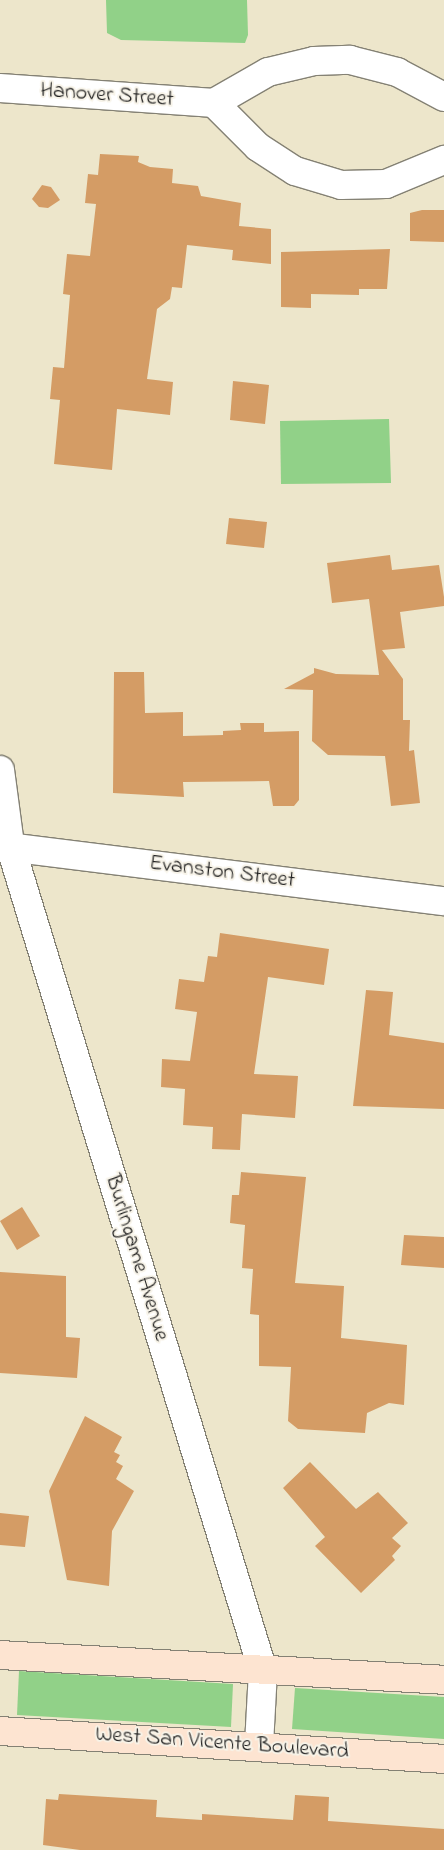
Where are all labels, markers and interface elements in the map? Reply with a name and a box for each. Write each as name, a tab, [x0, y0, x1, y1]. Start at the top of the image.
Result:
street label: Hanover Street	[39, 78, 175, 114]
street label: Evanston Street	[148, 851, 296, 895]
street label: Burlingame Avenue	[98, 1172, 174, 1344]
street label: West San Vicente Boulevard	[94, 1722, 350, 1766]

